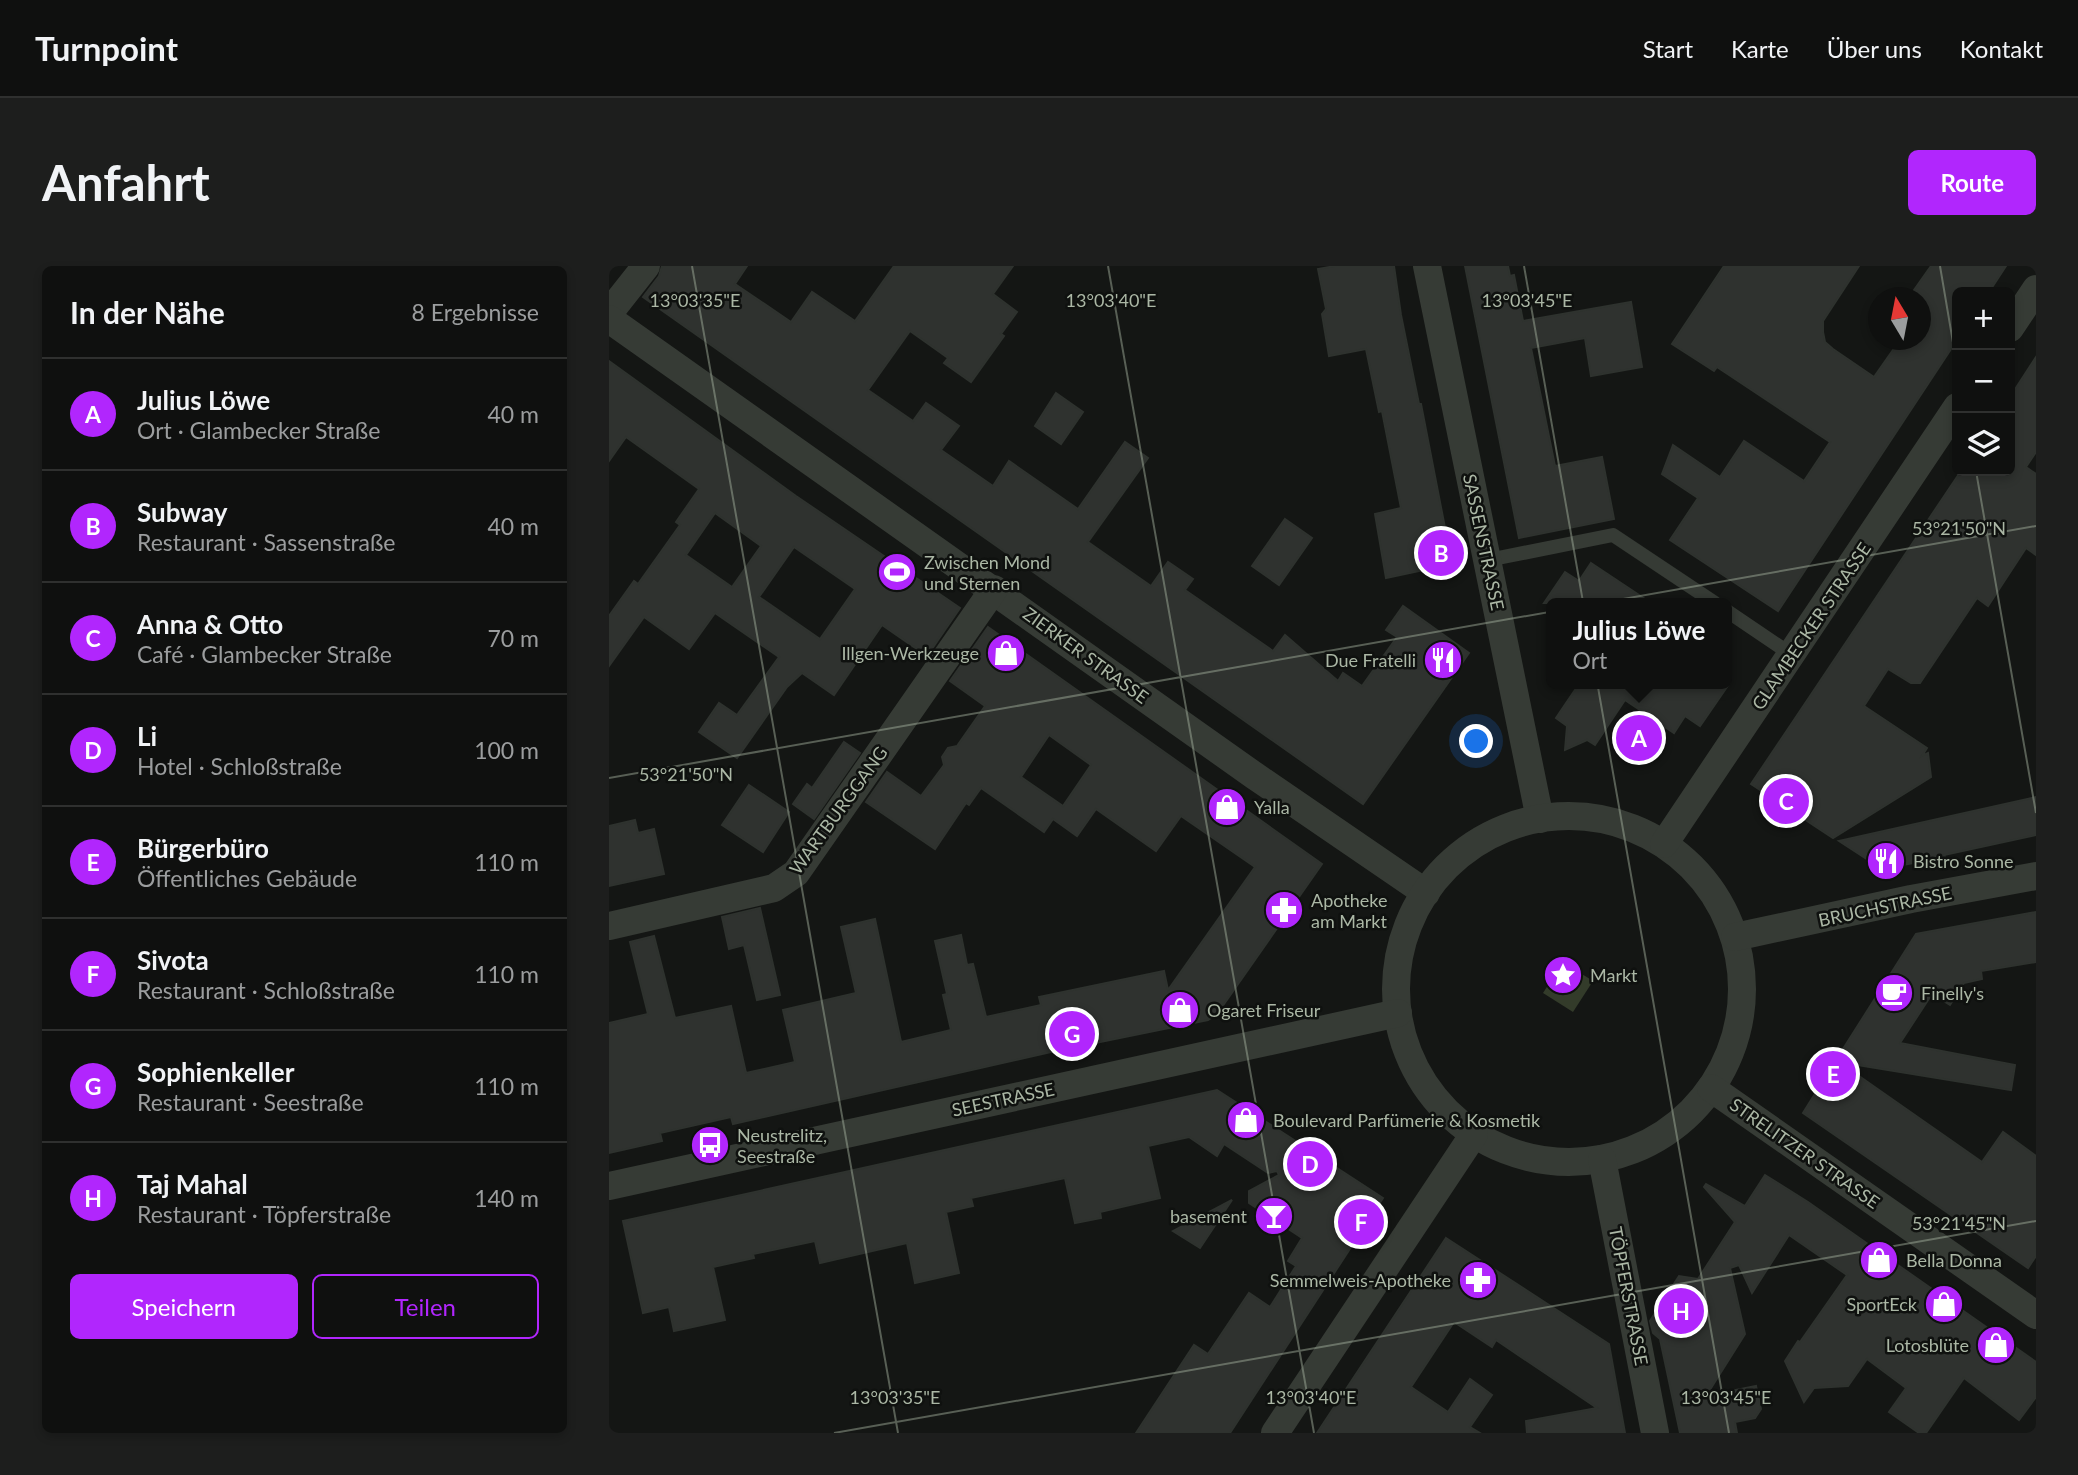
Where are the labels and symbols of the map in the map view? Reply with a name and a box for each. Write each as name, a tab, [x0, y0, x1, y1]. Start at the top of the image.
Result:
north arrow	[1868, 287, 1931, 350]
text: 13°03'35"E	[650, 289, 740, 311]
text: 13°03'40"E	[1066, 289, 1156, 311]
text: 13°03'45"E	[1482, 289, 1572, 311]
street label: SASSENSTRASSE	[1459, 472, 1509, 612]
text: 53°21'50"N	[1912, 517, 2006, 539]
pin: B	[1418, 527, 1464, 579]
street label: GLAMBECKER STRASSE	[1747, 538, 1875, 714]
sports icon: Zwischen Mond und Sternen	[876, 551, 918, 593]
place label: Zwischen Mond und Sternen	[924, 551, 1050, 594]
street label: ZIERKER STRASSE	[1019, 602, 1153, 708]
shop icon: Illgen-Werkzeuge	[985, 632, 1027, 674]
restaurant icon: Due Fratelli	[1422, 639, 1464, 681]
place label: Illgen-Werkzeuge	[841, 642, 979, 664]
place label: Due Fratelli	[1325, 649, 1416, 671]
pin: A	[1616, 712, 1662, 764]
your location	[1459, 724, 1493, 758]
street label: WARTBURGGANG	[784, 742, 892, 878]
text: 53°21'50"N	[639, 763, 733, 785]
pin: C	[1763, 775, 1809, 827]
shop icon: Yalla	[1206, 786, 1248, 828]
place label: Yalla	[1254, 796, 1290, 818]
restaurant icon: Bistro Sonne	[1865, 840, 1907, 882]
place label: Bistro Sonne	[1913, 850, 2014, 872]
street label: BRUCHSTRASSE	[1816, 881, 1954, 931]
pharmacy icon: Apotheke am Markt	[1263, 889, 1305, 931]
place label: Apotheke am Markt	[1311, 889, 1387, 932]
place icon: Markt	[1542, 954, 1584, 996]
place label: Markt	[1590, 964, 1638, 986]
cafe icon: Finelly's	[1873, 972, 1915, 1014]
place label: Finelly's	[1921, 982, 1984, 1004]
shop icon: Ogaret Friseur	[1159, 989, 1201, 1031]
place label: Ogaret Friseur	[1207, 999, 1321, 1021]
pin: G	[1049, 1008, 1095, 1060]
pin: E	[1810, 1048, 1856, 1100]
street label: SEESTRASSE	[950, 1077, 1056, 1121]
street label: STRELITZER STRASSE	[1726, 1093, 1884, 1213]
shop icon: Boulevard Parfümerie & Kosmetik	[1225, 1099, 1267, 1141]
place label: Boulevard Parfümerie & Kosmetik	[1273, 1109, 1541, 1131]
bus stop icon: Neustrelitz, Seestraße	[689, 1124, 731, 1166]
place label: Neustrelitz, Seestraße	[737, 1124, 827, 1167]
pin: D	[1287, 1138, 1333, 1190]
bar icon: basement	[1253, 1195, 1295, 1237]
pin: F	[1338, 1196, 1384, 1248]
place label: basement	[1170, 1205, 1248, 1227]
text: 53°21'45"N	[1912, 1212, 2006, 1234]
street label: TÖPFERSTRASSE	[1605, 1225, 1653, 1367]
shop icon: Bella Donna	[1858, 1239, 1900, 1281]
place label: Bella Donna	[1906, 1249, 2002, 1271]
pharmacy icon: Semmelweis-Apotheke	[1457, 1259, 1499, 1301]
place label: Semmelweis-Apotheke	[1270, 1269, 1451, 1291]
shop icon: SportEck	[1923, 1283, 1965, 1325]
pin: H	[1658, 1285, 1704, 1337]
place label: SportEck	[1846, 1293, 1918, 1315]
shop icon: Lotosblüte	[1975, 1324, 2017, 1366]
place label: Lotosblüte	[1886, 1334, 1969, 1356]
text: 13°03'35"E	[850, 1386, 940, 1408]
text: 13°03'40"E	[1266, 1386, 1356, 1408]
text: 13°03'45"E	[1681, 1386, 1771, 1408]

